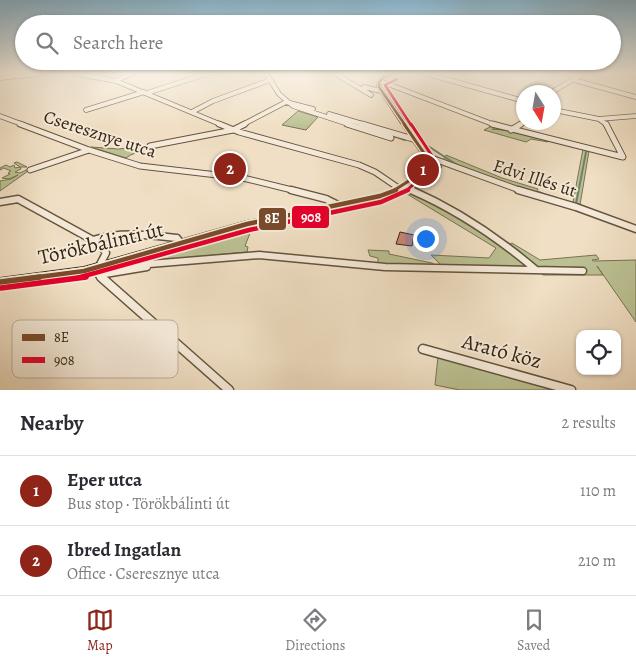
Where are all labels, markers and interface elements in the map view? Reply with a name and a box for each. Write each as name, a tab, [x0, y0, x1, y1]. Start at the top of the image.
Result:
search box	[15, 15, 621, 70]
icon: search	[33, 29, 61, 57]
text: Search here	[73, 30, 163, 56]
north arrow	[516, 85, 561, 130]
street label: Cseresznye utca	[41, 104, 160, 164]
pin: 2	[214, 150, 246, 188]
pin: 1	[407, 151, 439, 189]
street label: Edvi Illés út	[490, 153, 580, 203]
line badge: 908	[291, 205, 330, 229]
line badge: 8E	[258, 207, 287, 231]
text: 908	[301, 208, 321, 227]
text: 8E	[264, 209, 280, 228]
street label: Törökbálinti út	[36, 215, 166, 271]
your location	[413, 226, 439, 252]
legend	[12, 320, 178, 378]
street label: Arató köz	[458, 327, 545, 375]
text: 8E	[54, 328, 69, 347]
map controls	[576, 330, 621, 375]
button: locate	[576, 330, 621, 375]
text: 908	[54, 351, 75, 370]
text: Nearby	[20, 409, 83, 437]
text: 2 results	[561, 412, 616, 434]
text: Eper utca	[67, 467, 142, 493]
text: 1	[33, 480, 39, 502]
text: 110 m	[580, 480, 616, 502]
text: Bus stop · Törökbálinti út	[67, 493, 230, 515]
text: Ibred Ingatlan	[67, 537, 181, 563]
text: 2	[32, 550, 40, 572]
text: 210 m	[578, 550, 616, 572]
text: Office · Cseresznye utca	[67, 563, 220, 585]
tab: Map	[86, 606, 114, 655]
tab: Directions	[285, 606, 345, 655]
tab: Saved	[517, 606, 550, 655]

